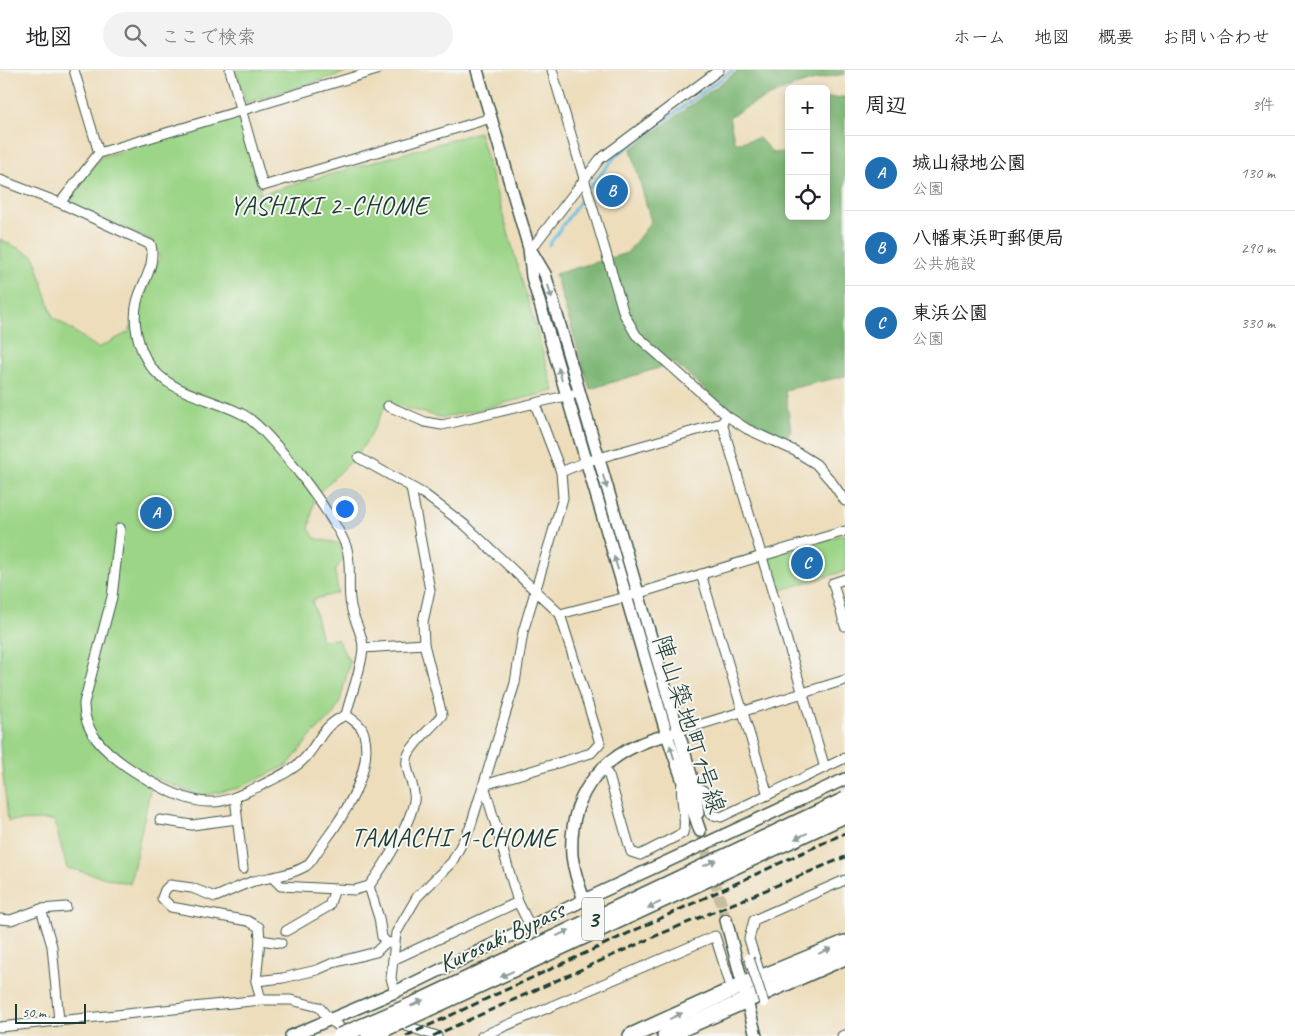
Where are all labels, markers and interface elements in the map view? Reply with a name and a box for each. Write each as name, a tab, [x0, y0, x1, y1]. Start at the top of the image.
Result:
search box	[103, 12, 453, 57]
icon: search	[121, 21, 149, 49]
text: 地図	[25, 22, 73, 52]
text: ここで検索	[161, 25, 256, 49]
text: ホーム	[953, 26, 1006, 48]
text: 地図	[1034, 26, 1070, 48]
text: 概要	[1098, 26, 1134, 48]
text: お問い合わせ	[1162, 26, 1270, 48]
map controls	[785, 85, 830, 220]
button: +	[785, 85, 830, 130]
text: 周辺	[865, 92, 907, 118]
text: 3件	[1252, 95, 1275, 115]
button: −	[785, 130, 830, 175]
text: 城山緑地公園	[912, 151, 1026, 175]
text: A	[877, 163, 885, 183]
text: 130 m	[1241, 163, 1275, 183]
pin: B	[596, 172, 628, 210]
button: locate	[785, 175, 830, 220]
text: 公園	[912, 179, 944, 199]
district label: YASHIKI 2-CHOME	[230, 189, 431, 222]
text: 八幡東浜町郵便局	[912, 226, 1064, 250]
text: B	[877, 238, 885, 258]
text: 290 m	[1241, 238, 1275, 258]
text: 公共施設	[912, 254, 976, 274]
one-way arrow	[546, 285, 554, 300]
text: 東浜公園	[912, 301, 988, 325]
text: C	[877, 313, 885, 333]
text: 330 m	[1241, 313, 1275, 333]
text: 公園	[912, 329, 944, 349]
one-way arrow	[556, 366, 564, 381]
one-way arrow	[601, 474, 609, 489]
pin: A	[140, 494, 172, 532]
your location	[332, 496, 358, 522]
pin: C	[791, 544, 823, 582]
one-way arrow	[612, 555, 620, 570]
street label: 陣山築地町1号線	[645, 631, 733, 818]
one-way arrow	[668, 745, 675, 760]
district label: TAMACHI 1-CHOME	[351, 821, 559, 854]
one-way arrow	[794, 832, 808, 840]
one-way arrow	[703, 859, 717, 867]
street label: Kurosaki Bypass	[434, 893, 571, 980]
road number: 3	[582, 898, 604, 941]
one-way arrow	[647, 901, 661, 909]
one-way arrow	[556, 929, 570, 937]
one-way arrow	[818, 947, 832, 955]
one-way arrow	[500, 970, 514, 978]
one-way arrow	[410, 998, 424, 1006]
scale bar	[15, 1001, 86, 1024]
text: 50 m	[22, 1004, 46, 1021]
one-way arrow	[669, 1011, 683, 1019]

